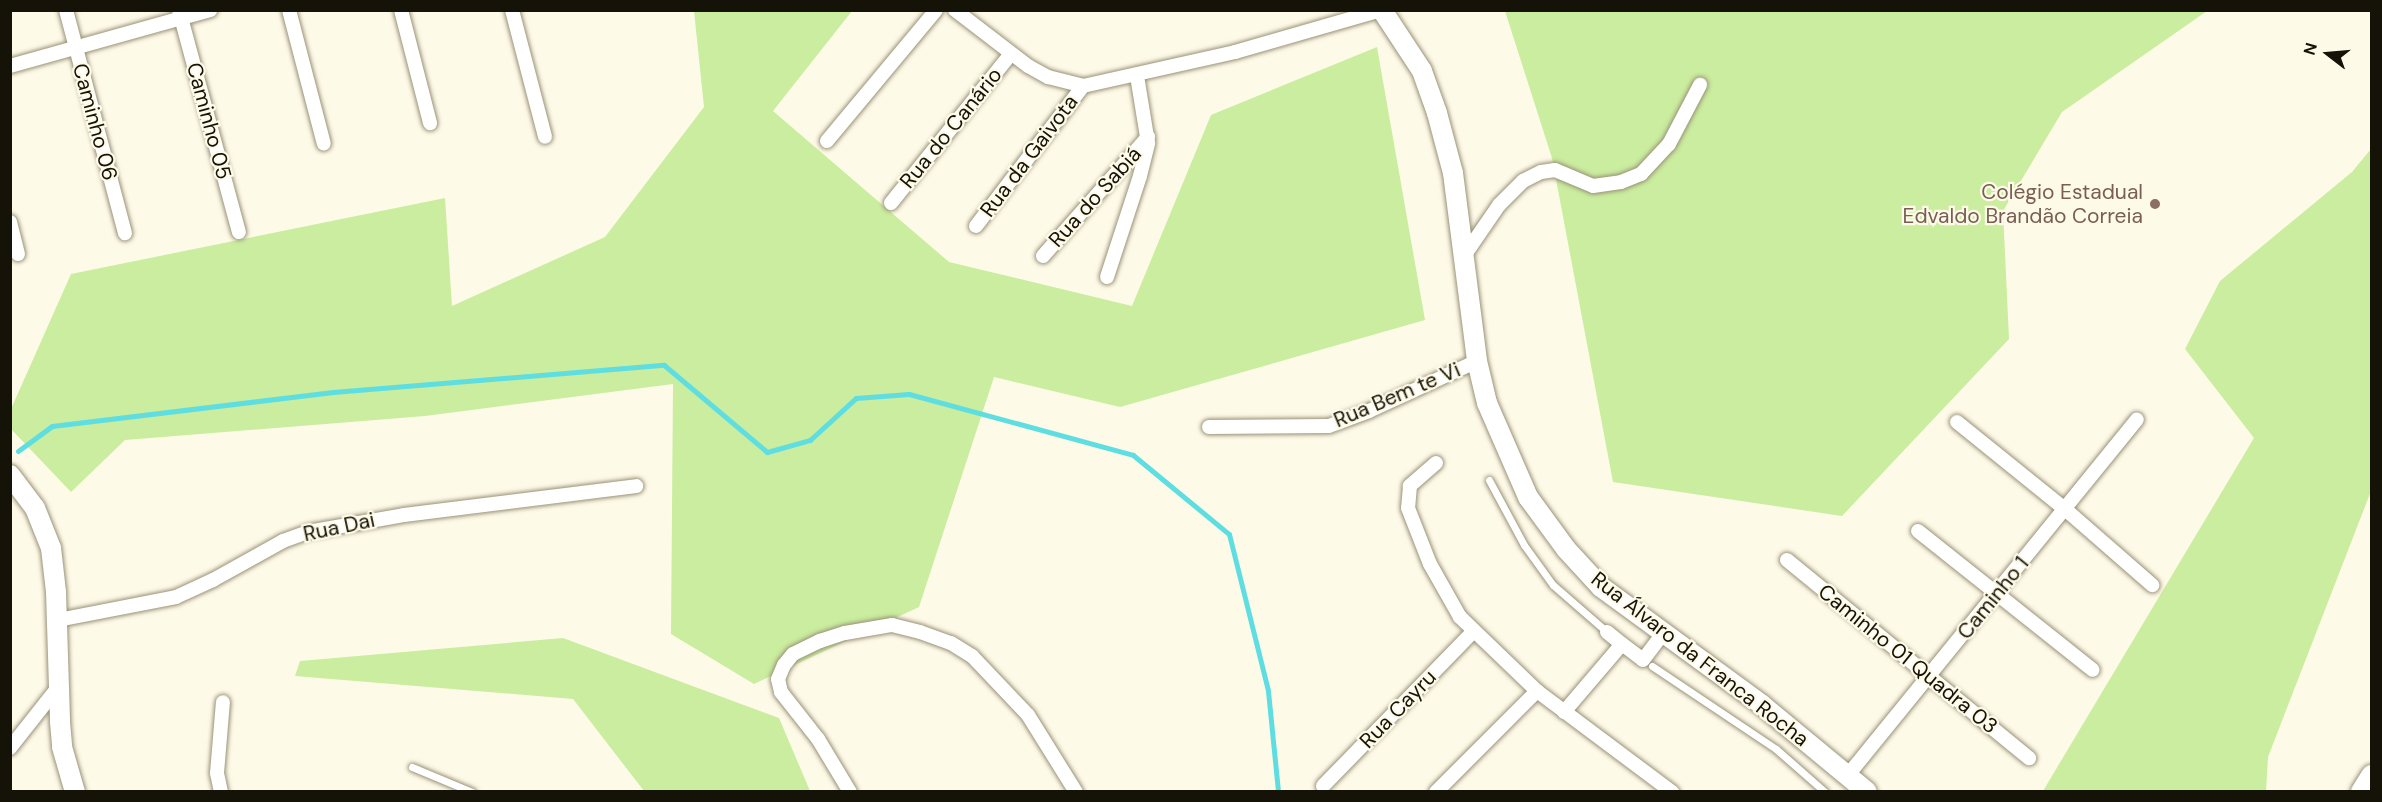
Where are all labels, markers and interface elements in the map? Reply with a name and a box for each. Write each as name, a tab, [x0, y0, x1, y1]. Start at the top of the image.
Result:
north arrow	[2298, 24, 2358, 84]
text: N	[2299, 40, 2322, 57]
street label: Caminho 05	[181, 60, 237, 182]
street label: Caminho 06	[67, 61, 123, 183]
street label: Rua do Canário	[895, 63, 1007, 193]
street label: Rua da Gaivota	[975, 90, 1083, 222]
street label: Rua do Sabiá	[1044, 142, 1146, 252]
place label: Colégio Estadual Edvaldo Brandão Correia	[1903, 179, 2143, 229]
marker: Colégio Estadual Edvaldo Brandão Correia	[2148, 197, 2162, 211]
street label: Rua Bem te Vi	[1330, 357, 1464, 433]
street label: Rua Dai	[301, 507, 377, 547]
street label: Caminho 1	[1952, 552, 2034, 644]
street label: Rua Álvaro da Franca Rocha	[1586, 566, 1814, 752]
street label: Caminho 01 Quadra 03	[1813, 579, 2003, 739]
street label: Rua Cayru	[1354, 665, 1442, 753]

